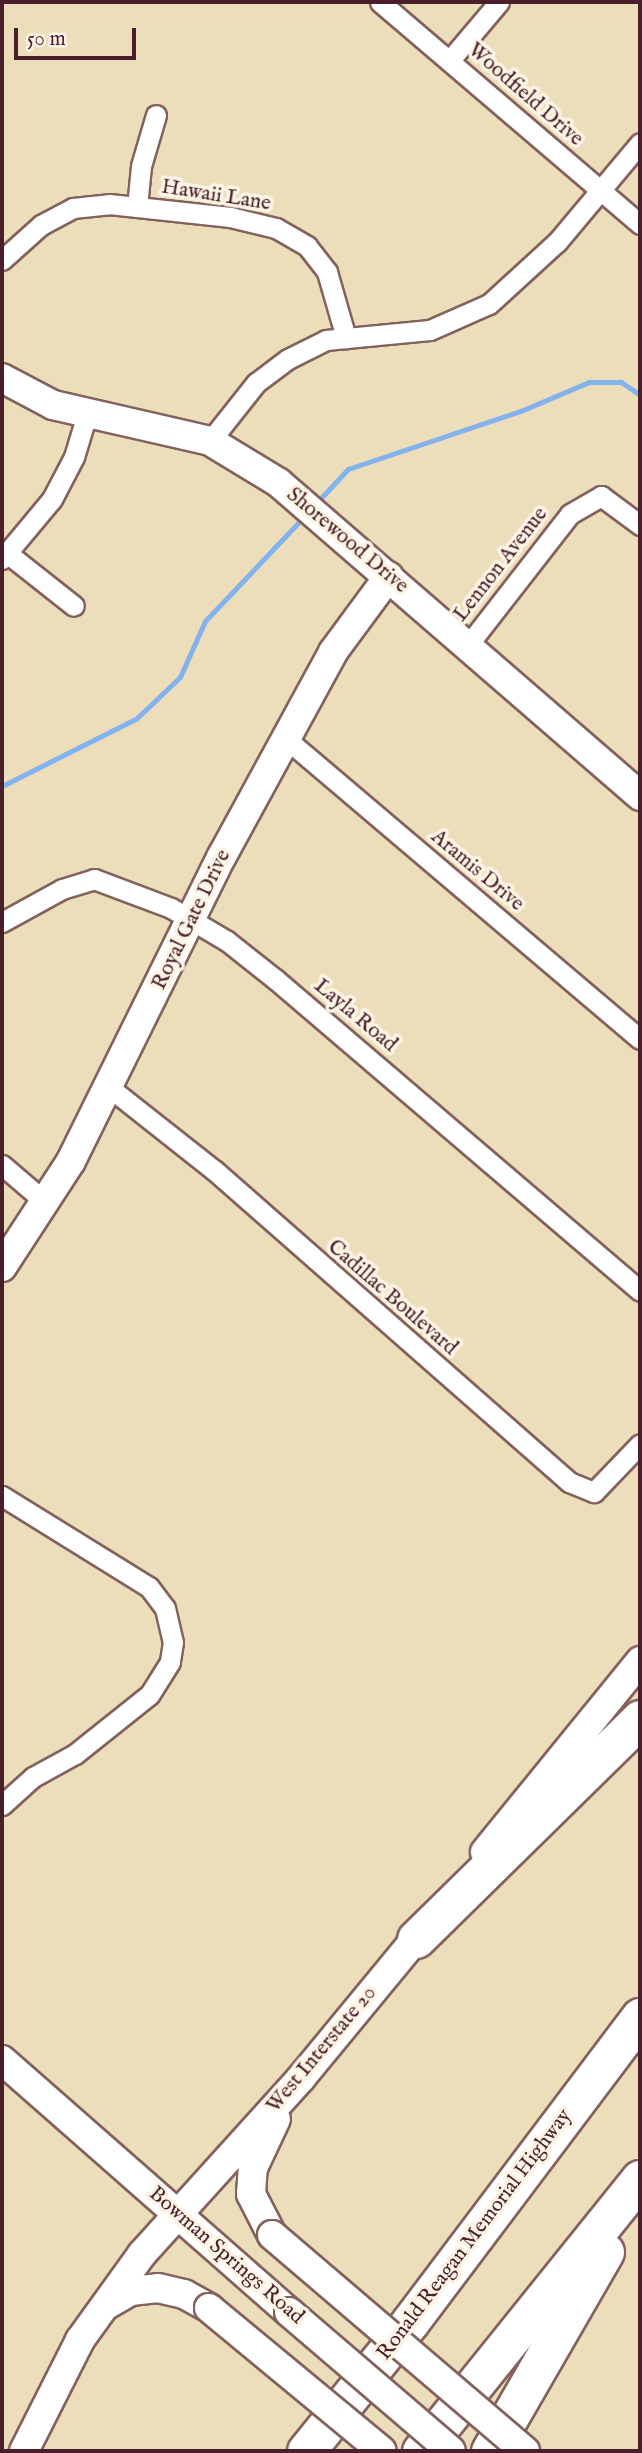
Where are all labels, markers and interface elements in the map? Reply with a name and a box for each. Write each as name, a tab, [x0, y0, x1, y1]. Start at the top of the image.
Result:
scale bar	[18, 14, 140, 58]
text: 50 m	[27, 26, 66, 53]
street label: Woodfield Drive	[462, 38, 588, 152]
street label: Hawaii Lane	[160, 175, 272, 217]
street label: Shorewood Drive	[281, 483, 413, 599]
street label: Lennon Avenue	[448, 503, 554, 627]
street label: Aramis Drive	[425, 825, 529, 917]
street label: Royal Gate Drive	[147, 846, 237, 994]
street label: Layla Road	[308, 974, 402, 1058]
street label: Cadillac Boulevard	[322, 1235, 462, 1361]
street label: West Interstate 20	[262, 1981, 382, 2119]
street label: Ronald Reagan Memorial Highway	[372, 2104, 578, 2366]
street label: Bowman Springs Road	[143, 2182, 309, 2330]

